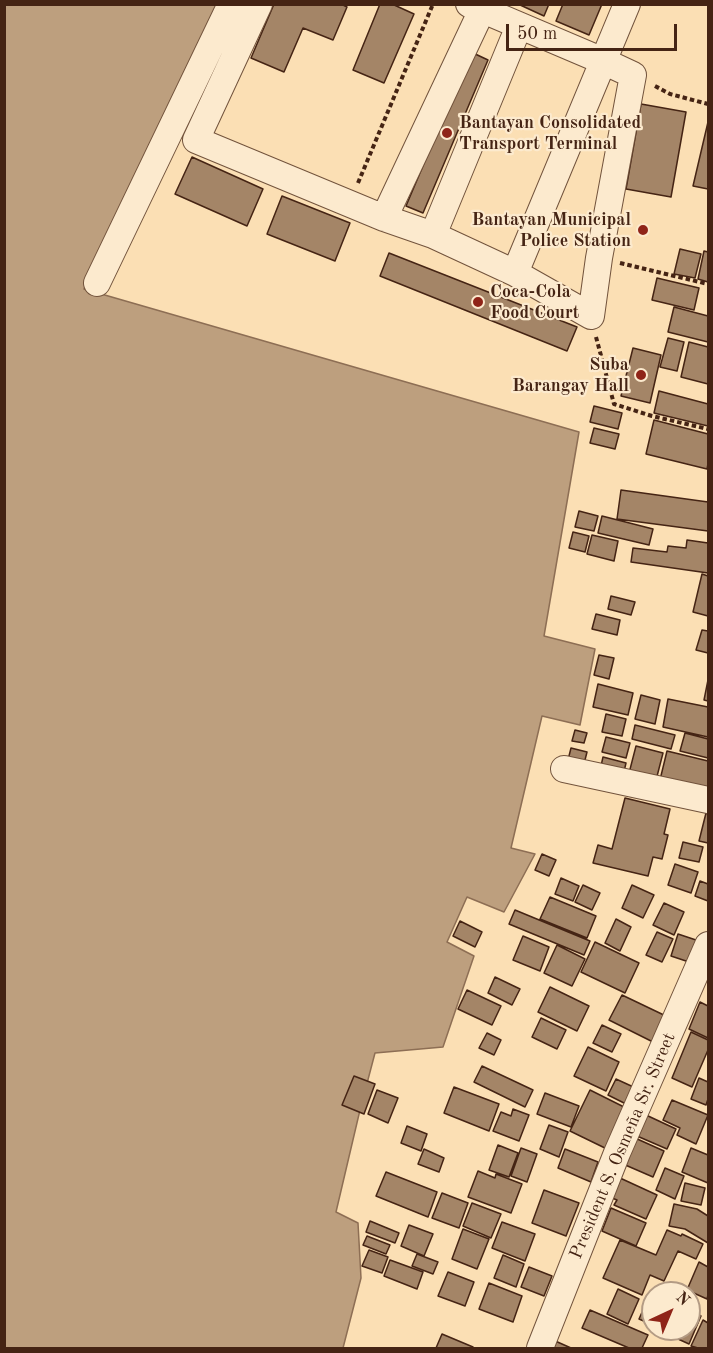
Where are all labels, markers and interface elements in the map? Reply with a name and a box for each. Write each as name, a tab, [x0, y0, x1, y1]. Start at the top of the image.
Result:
scale bar	[509, 12, 680, 50]
text: 50 m	[517, 25, 557, 43]
place label: Bantayan Consolidated Transport Terminal	[459, 112, 641, 154]
marker: Bantayan Consolidated Transport Terminal	[440, 126, 454, 140]
place label: Bantayan Municipal Police Station	[471, 209, 631, 252]
marker: Bantayan Municipal Police Station	[636, 223, 650, 237]
place label: Coca-Cola Food Court	[490, 281, 579, 324]
marker: Coca-Cola Food Court	[471, 295, 485, 309]
place label: Suba Barangay Hall	[512, 354, 629, 397]
marker: Suba Barangay Hall	[634, 368, 648, 382]
street label: President S. Osmeña Sr. Street	[565, 1030, 681, 1262]
north arrow	[641, 1281, 701, 1341]
text: N	[672, 1289, 692, 1309]

